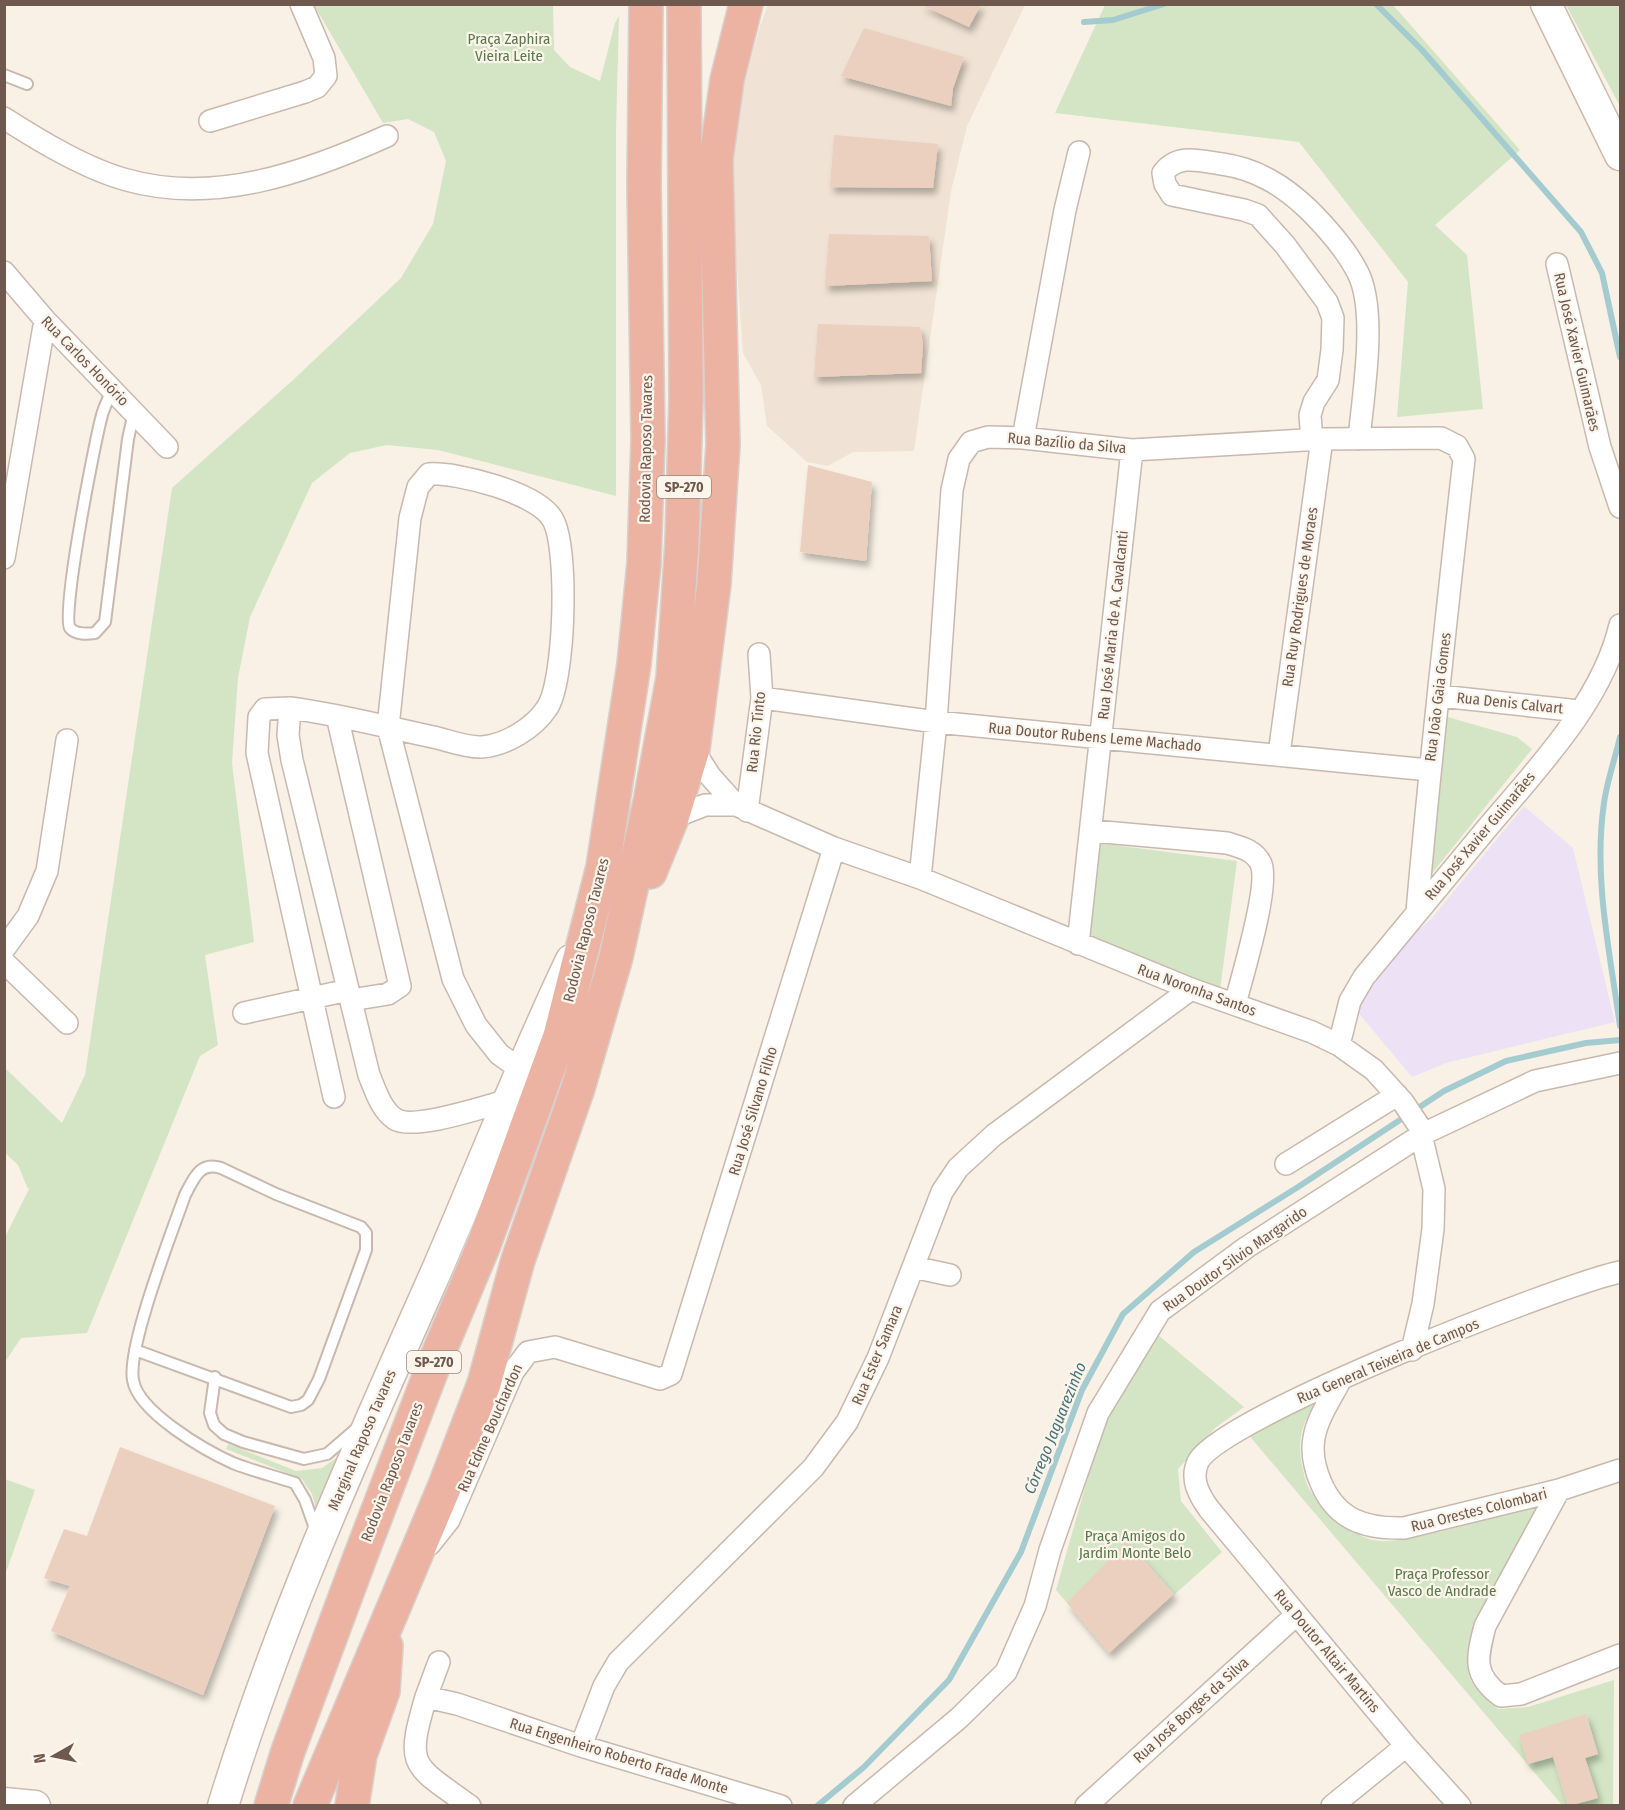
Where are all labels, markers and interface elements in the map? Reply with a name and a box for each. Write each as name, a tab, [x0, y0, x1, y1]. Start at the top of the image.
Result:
park label: Praça Zaphira Vieira Leite	[468, 30, 550, 65]
street label: Rua José Xavier Guimarães	[1550, 271, 1604, 433]
street label: Rua Carlos Honório	[37, 312, 133, 410]
street label: Rodovia Raposo Tavares	[636, 375, 656, 523]
street label: Rua Bazílio da Silva	[1007, 429, 1127, 457]
road number: SP-270	[657, 476, 711, 498]
street label: Rua Ruy Rodrigues de Moraes	[1278, 506, 1322, 688]
street label: Rua José Maria de A. Cavalcanti	[1094, 530, 1132, 720]
street label: Rua João Gaia Gomes	[1421, 631, 1455, 763]
street label: Rua Denis Calvart	[1456, 688, 1564, 718]
street label: Rua Rio Tinto	[743, 690, 769, 773]
street label: Rua Doutor Rubens Leme Machado	[988, 719, 1202, 755]
street label: Rua José Xavier Guimarães	[1421, 768, 1539, 904]
street label: Rodovia Raposo Tavares	[559, 856, 613, 1004]
street label: Rua Noronha Santos	[1135, 960, 1259, 1020]
street label: Rua José Silvano Filho	[725, 1044, 781, 1178]
street label: Rua Doutor Silvio Margarido	[1160, 1202, 1311, 1316]
street label: Rua Ester Samara	[848, 1302, 906, 1408]
street label: Rua General Teixeira de Campos	[1294, 1314, 1482, 1408]
road number: SP-270	[407, 1351, 461, 1373]
water label: Córrego Jaguarezinho	[1020, 1359, 1090, 1497]
street label: Rua Edme Bouchardon	[454, 1361, 526, 1495]
street label: Marginal Raposo Tavares	[324, 1367, 400, 1513]
street label: Rodovia Raposo Tavares	[357, 1400, 427, 1544]
street label: Rua Orestes Colombari	[1409, 1484, 1549, 1536]
park label: Praça Amigos do Jardim Monte Belo	[1079, 1527, 1191, 1562]
park label: Praça Professor Vasco de Andrade	[1388, 1565, 1496, 1600]
street label: Rua Doutor Altair Martins	[1270, 1586, 1384, 1716]
street label: Rua José Borges da Silva	[1130, 1653, 1252, 1767]
street label: Rua Engenheiro Roberto Frade Monte	[508, 1714, 730, 1798]
north arrow	[24, 1726, 84, 1786]
text: N	[30, 1752, 50, 1764]

